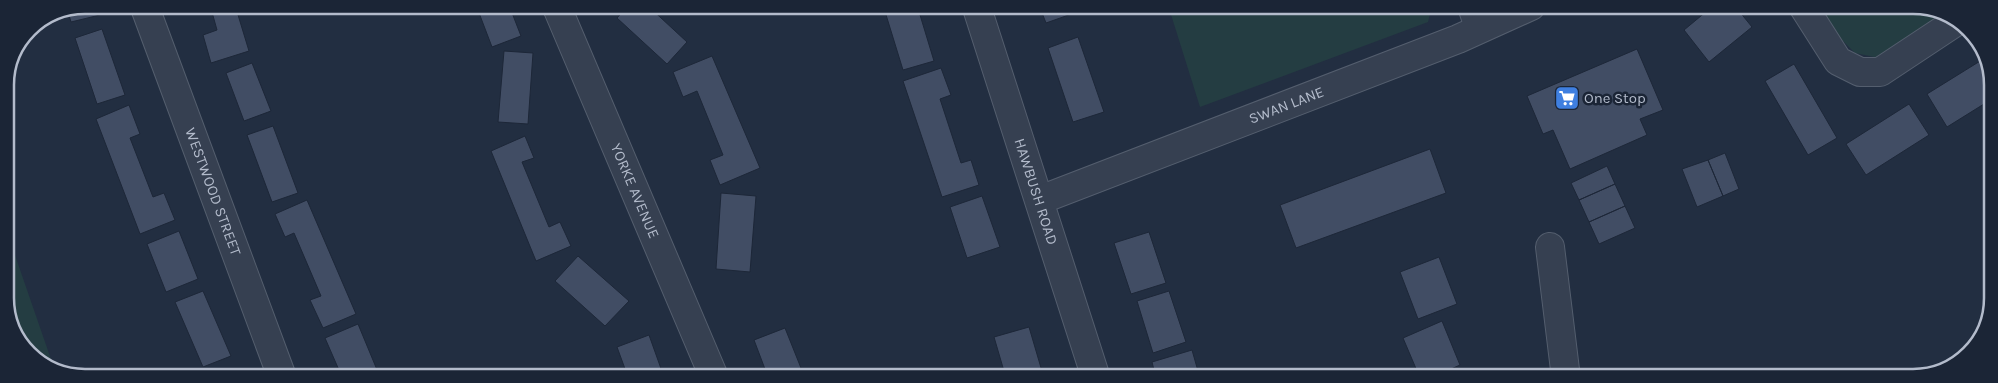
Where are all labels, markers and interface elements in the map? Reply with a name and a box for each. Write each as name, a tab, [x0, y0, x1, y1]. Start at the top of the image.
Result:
street label: SWAN LANE	[1246, 83, 1326, 128]
supermarket icon: One Stop	[1554, 85, 1580, 111]
place label: One Stop	[1584, 89, 1646, 107]
street label: WESTWOOD STREET	[181, 125, 245, 258]
street label: HAWBUSH ROAD	[1010, 136, 1062, 247]
street label: YORKE AVENUE	[607, 141, 663, 241]

